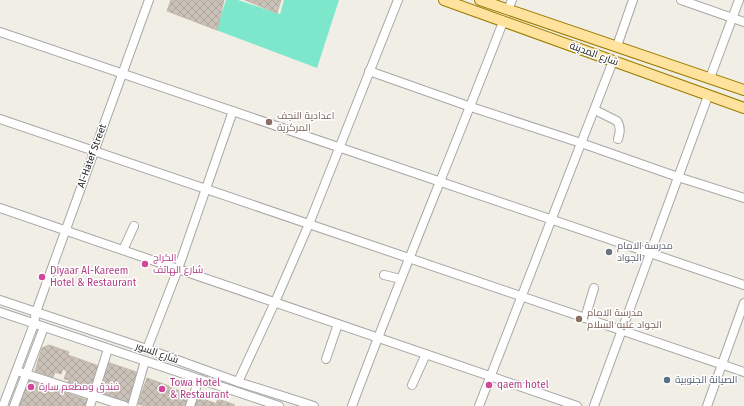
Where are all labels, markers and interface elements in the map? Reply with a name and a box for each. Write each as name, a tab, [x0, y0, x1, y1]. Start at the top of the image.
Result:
street label: شارع المدينة	[568, 40, 620, 68]
place label: اعدادية النجف المركزية	[277, 110, 335, 134]
marker: اعدادية النجف المركزية	[264, 117, 274, 127]
street label: Al-Hatef Street	[75, 122, 109, 189]
place label: مدرسة الامام الجواد	[617, 240, 673, 264]
marker: مدرسة الامام الجواد	[604, 247, 614, 257]
place label: الكراج شارع الهاتف	[153, 252, 203, 276]
marker: الكراج شارع الهاتف	[140, 259, 150, 269]
place label: Diyaar Al-Kareem Hotel & Restaurant	[50, 265, 137, 289]
marker: Diyaar Al-Kareem Hotel & Restaurant	[37, 272, 47, 282]
place label: مدرسة الامام الجواد عليه السلام	[587, 307, 662, 332]
marker: مدرسة الامام الجواد عليه السلام	[574, 314, 584, 324]
street label: شارع السور	[133, 340, 180, 366]
place label: الصيانة الجنوبية	[675, 374, 738, 386]
marker: الصيانة الجنوبية	[662, 375, 672, 385]
place label: Towa Hotel & Restaurant	[170, 377, 230, 401]
place label: qaem hotel	[497, 379, 549, 391]
marker: qaem hotel	[484, 380, 494, 390]
place label: فندق ومطعم سارة	[39, 381, 119, 394]
marker: فندق ومطعم سارة	[26, 382, 36, 392]
marker: Towa Hotel & Restaurant	[157, 384, 167, 394]

